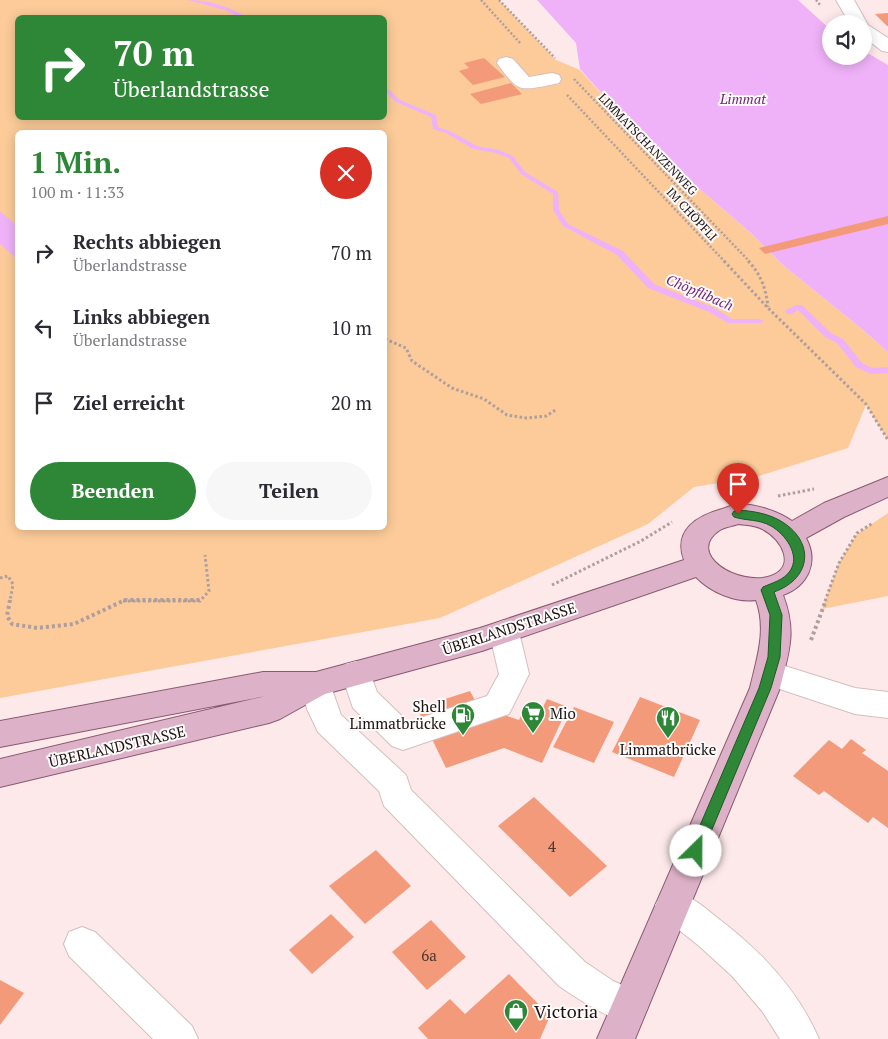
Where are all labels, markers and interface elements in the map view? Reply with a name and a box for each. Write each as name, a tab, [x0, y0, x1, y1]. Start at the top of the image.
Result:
map controls	[822, 15, 872, 65]
button: sound	[822, 15, 872, 65]
text: 70 m	[113, 30, 194, 76]
icon: right	[30, 35, 95, 100]
text: Überlandstrasse	[113, 74, 270, 103]
water label: Limmat	[719, 89, 766, 108]
street label: LIMMATSCHANZENWEG	[595, 90, 701, 199]
text: 1 Min.	[30, 142, 121, 182]
button: close	[320, 147, 372, 199]
text: 100 m · 11:33	[30, 181, 124, 203]
street label: IM CHÖPFLI	[664, 184, 720, 244]
text: Rechts abbiegen	[73, 229, 221, 254]
icon: right	[30, 239, 58, 267]
text: 70 m	[331, 240, 372, 265]
text: Überlandstrasse	[73, 254, 187, 276]
water label: Chöpflibach	[664, 269, 736, 315]
text: Links abbiegen	[73, 304, 210, 329]
icon: left	[30, 314, 58, 342]
text: 10 m	[331, 315, 372, 340]
text: Überlandstrasse	[73, 329, 187, 351]
icon: arrive	[30, 389, 58, 417]
text: Ziel erreicht	[73, 390, 185, 415]
text: 20 m	[331, 390, 372, 415]
button: Beenden	[30, 462, 196, 520]
button: Teilen	[206, 462, 372, 520]
pin	[717, 463, 759, 514]
icon: arrive	[724, 470, 752, 498]
street label: ÜBERLANDSTRASSE	[440, 597, 578, 659]
place label: Shell Limmatbrücke	[350, 696, 446, 733]
supermarket icon: Mio	[520, 700, 546, 734]
fuel station icon: Shell Limmatbrücke	[450, 702, 476, 736]
place label: Mio	[550, 703, 576, 723]
restaurant icon: Limmatbrücke	[655, 705, 681, 739]
street label: ÜBERLANDSTRASSE	[47, 721, 187, 771]
place label: Limmatbrücke	[620, 739, 716, 759]
position arrow	[669, 824, 721, 876]
house number: 4	[548, 836, 556, 856]
house number: 6a	[421, 945, 437, 965]
shop icon: Victoria	[503, 998, 529, 1032]
place label: Victoria	[534, 999, 598, 1023]

